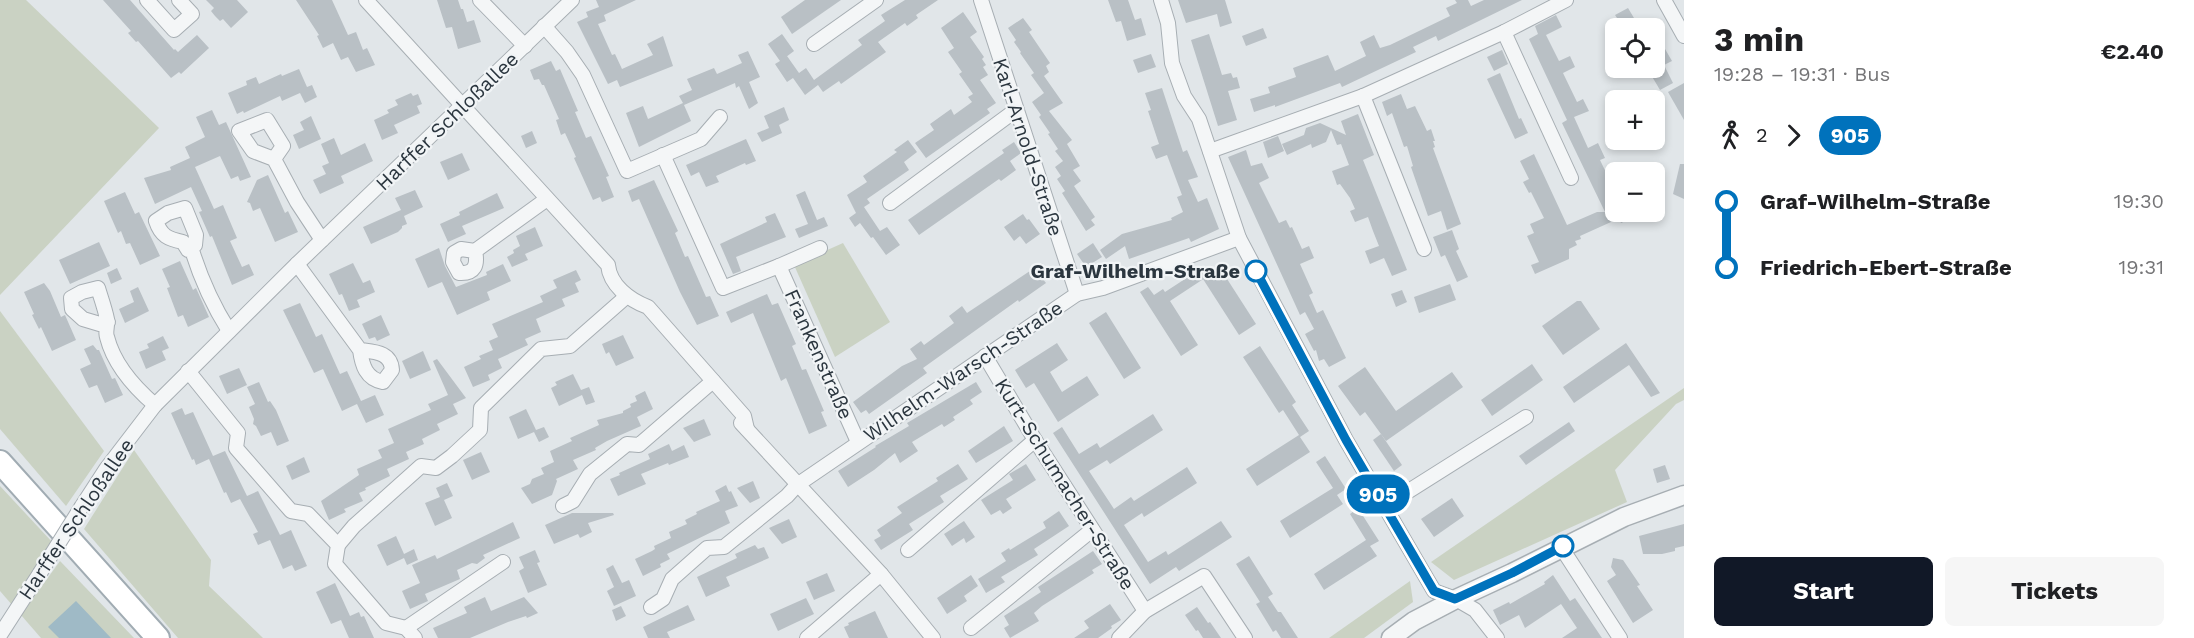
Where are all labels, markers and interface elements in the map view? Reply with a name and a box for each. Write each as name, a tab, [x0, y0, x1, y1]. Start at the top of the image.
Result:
map controls	[1605, 18, 1665, 222]
button: locate	[1605, 18, 1665, 78]
text: 3 min	[1714, 20, 1804, 59]
text: €2.40	[2101, 39, 2164, 64]
street label: Harffer Schloßallee	[371, 47, 523, 195]
street label: Karl-Arnold-Straße	[988, 55, 1068, 239]
text: 19:28 – 19:31 · Bus	[1714, 62, 1890, 86]
button: +	[1605, 90, 1665, 150]
icon: walk	[1714, 119, 1747, 152]
icon: forward	[1777, 119, 1810, 152]
text: 2	[1756, 123, 1768, 147]
text: 905	[1831, 123, 1869, 148]
button: −	[1605, 162, 1665, 222]
text: Graf-Wilhelm-Straße	[1760, 189, 1990, 214]
text: 19:30	[2114, 189, 2164, 213]
text: Friedrich-Ebert-Straße	[1760, 255, 2012, 280]
text: 19:31	[2118, 255, 2164, 279]
place label: Graf-Wilhelm-Straße	[1031, 259, 1240, 283]
marker: Graf-Wilhelm-Straße	[1245, 260, 1267, 282]
street label: Frankenstraße	[780, 285, 858, 423]
street label: Wilhelm-Warsch-Straße	[859, 295, 1067, 447]
street label: Kurt-Schumacher-Straße	[990, 374, 1140, 594]
street label: Harffer Schloßallee	[13, 434, 139, 604]
line badge: 905	[1344, 474, 1412, 514]
text: 905	[1359, 482, 1397, 507]
unlabelled marker	[1552, 535, 1574, 557]
button: Start	[1714, 557, 1933, 626]
button: Tickets	[1945, 557, 2164, 626]

